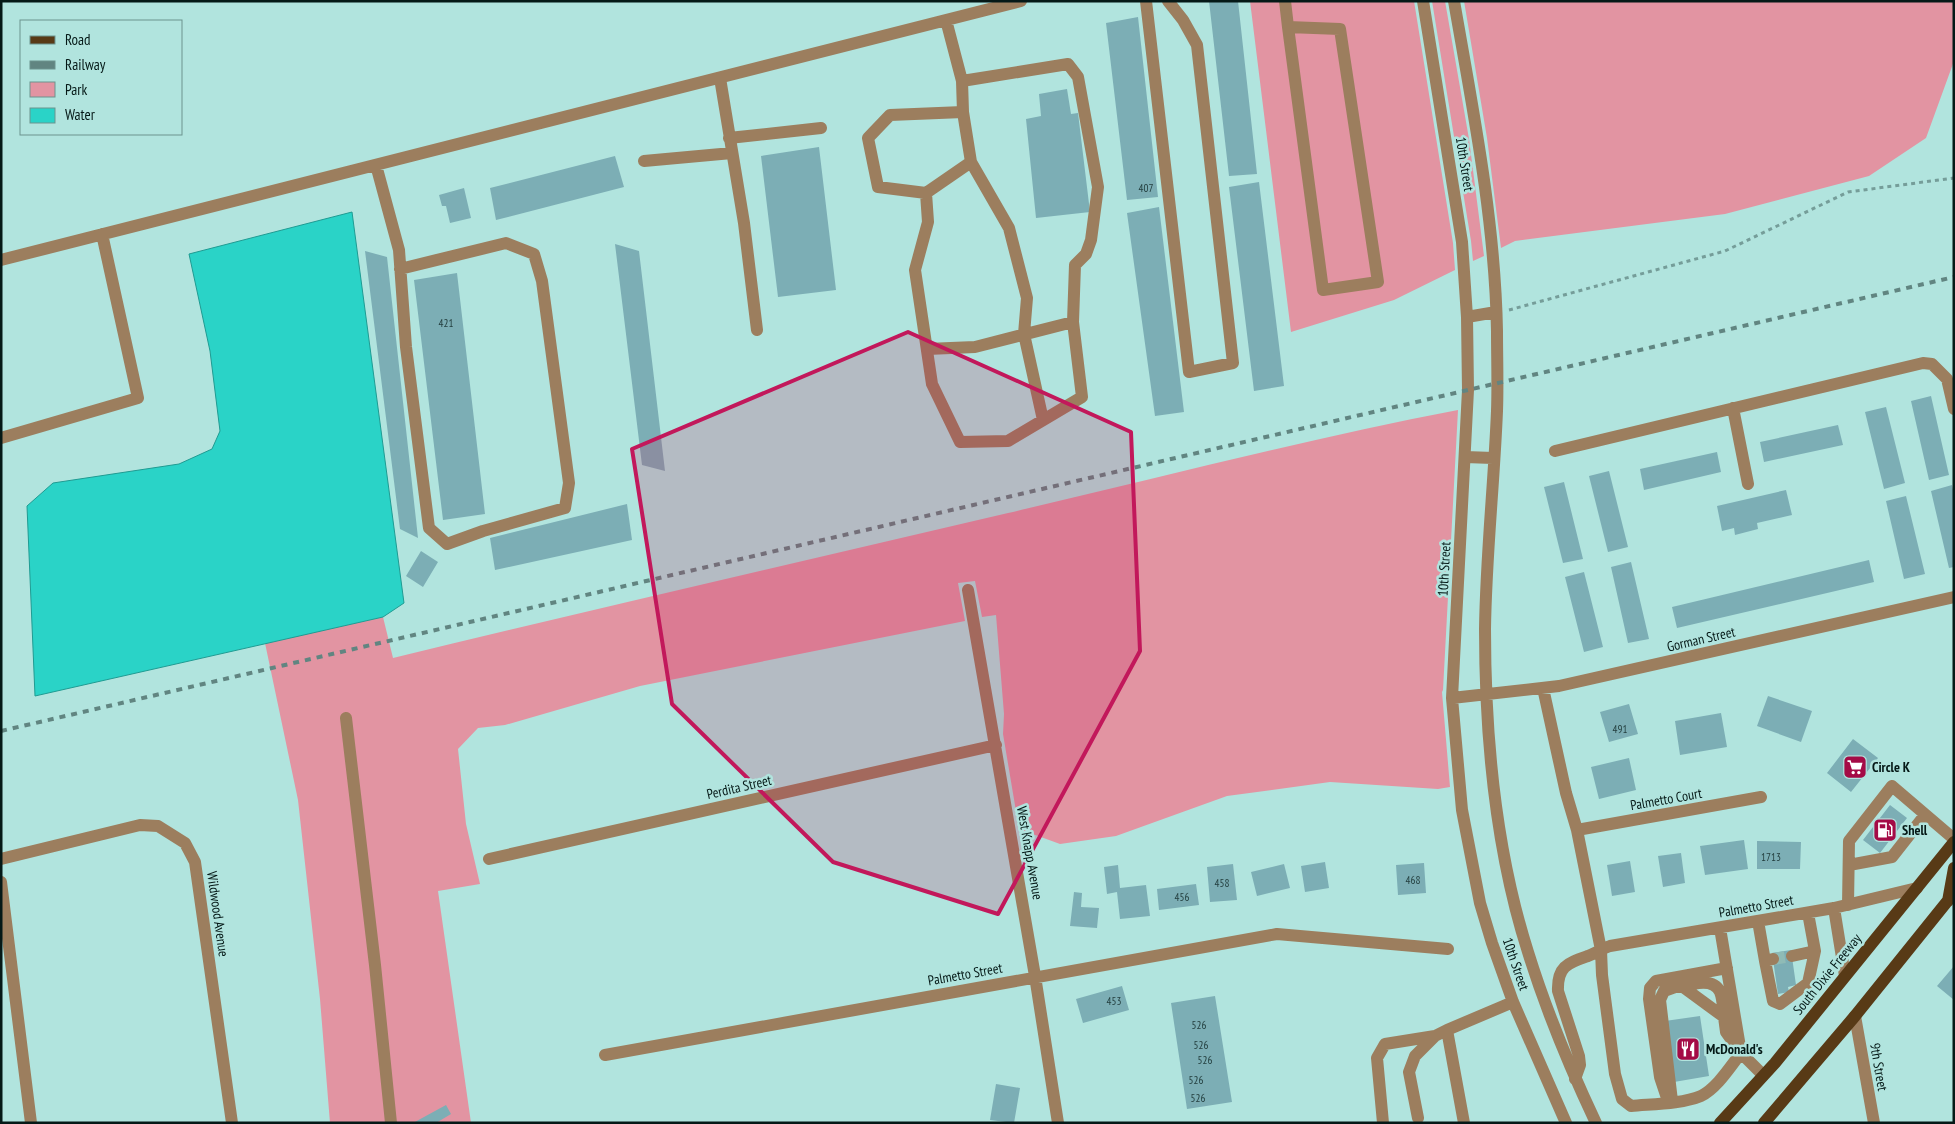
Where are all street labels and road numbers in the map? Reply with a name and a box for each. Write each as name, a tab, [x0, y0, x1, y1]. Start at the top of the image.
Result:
street label: 10th Street	[1452, 136, 1478, 192]
street label: 10th Street	[1434, 541, 1454, 597]
street label: Gorman Street	[1665, 622, 1737, 656]
street label: Perdita Street	[705, 771, 773, 803]
street label: Palmetto Court	[1629, 784, 1703, 814]
street label: West Knapp Avenue	[1013, 805, 1047, 901]
street label: Wildwood Avenue	[203, 870, 233, 958]
street label: Palmetto Street	[1717, 891, 1795, 921]
street label: South Dixie Freeway	[1789, 929, 1866, 1018]
street label: 10th Street	[1499, 935, 1533, 993]
street label: Palmetto Street	[926, 959, 1004, 989]
street label: 9th Street	[1866, 1042, 1892, 1092]

